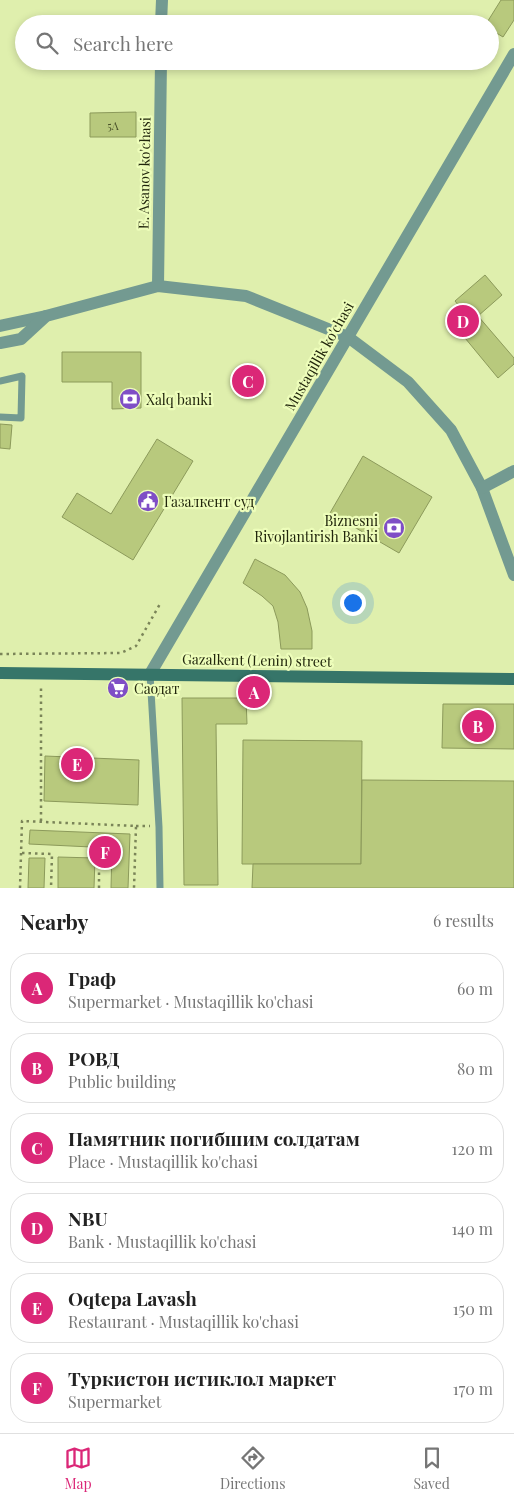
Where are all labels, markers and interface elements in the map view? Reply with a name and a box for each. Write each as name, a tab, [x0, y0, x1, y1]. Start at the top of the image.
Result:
search box	[15, 15, 499, 70]
icon: search	[33, 29, 61, 57]
text: Search here	[73, 30, 173, 56]
street label: E. Asanov ko'chasi	[134, 117, 154, 229]
house number: 5А	[107, 118, 119, 133]
street label: Mustaqillik ko'chasi	[280, 298, 358, 414]
pin: D	[447, 302, 479, 340]
pin: C	[232, 362, 264, 400]
bank icon: Xalq banki	[118, 387, 142, 411]
place label: Xalq banki	[146, 390, 212, 409]
public building icon: Газалкент суд	[136, 489, 160, 513]
place label: Газалкент суд	[164, 492, 255, 511]
place label: Biznesni Rivojlantirish Banki	[254, 511, 378, 546]
bank icon: Biznesni Rivojlantirish Banki	[382, 516, 406, 540]
your location	[340, 590, 366, 616]
street label: Gazalkent (Lenin) street	[182, 649, 333, 671]
pin: A	[238, 673, 270, 711]
supermarket icon: Саодат	[106, 676, 130, 700]
place label: Саодат	[134, 679, 180, 698]
pin: B	[462, 707, 494, 745]
pin: E	[61, 745, 93, 783]
pin: F	[89, 833, 121, 871]
text: Nearby	[20, 907, 89, 935]
text: 6 results	[433, 910, 494, 931]
text: Граф	[68, 965, 116, 991]
text: A	[32, 978, 42, 999]
text: 60 m	[457, 978, 493, 999]
text: Supermarket · Mustaqillik ko'chasi	[68, 991, 314, 1012]
text: РОВД	[68, 1045, 119, 1071]
text: B	[32, 1058, 42, 1079]
text: 80 m	[457, 1058, 493, 1079]
text: Public building	[68, 1071, 176, 1092]
text: Памятник погибшим солдатам	[68, 1125, 360, 1151]
text: C	[31, 1138, 43, 1159]
text: 120 m	[452, 1138, 493, 1159]
text: Place · Mustaqillik ko'chasi	[68, 1151, 258, 1172]
text: NBU	[68, 1205, 108, 1231]
text: D	[31, 1218, 43, 1239]
text: 140 m	[451, 1218, 493, 1239]
text: Bank · Mustaqillik ko'chasi	[68, 1231, 256, 1252]
text: Oqtepa Lavash	[68, 1285, 197, 1311]
text: E	[32, 1298, 42, 1319]
text: 150 m	[453, 1298, 493, 1319]
text: Restaurant · Mustaqillik ko'chasi	[68, 1311, 299, 1332]
text: Туркистон истиклол маркет	[68, 1365, 336, 1391]
text: F	[32, 1378, 42, 1399]
text: 170 m	[453, 1378, 493, 1399]
text: Supermarket	[68, 1391, 162, 1412]
tab: Map	[64, 1444, 92, 1493]
tab: Directions	[220, 1444, 285, 1493]
tab: Saved	[414, 1444, 450, 1493]

